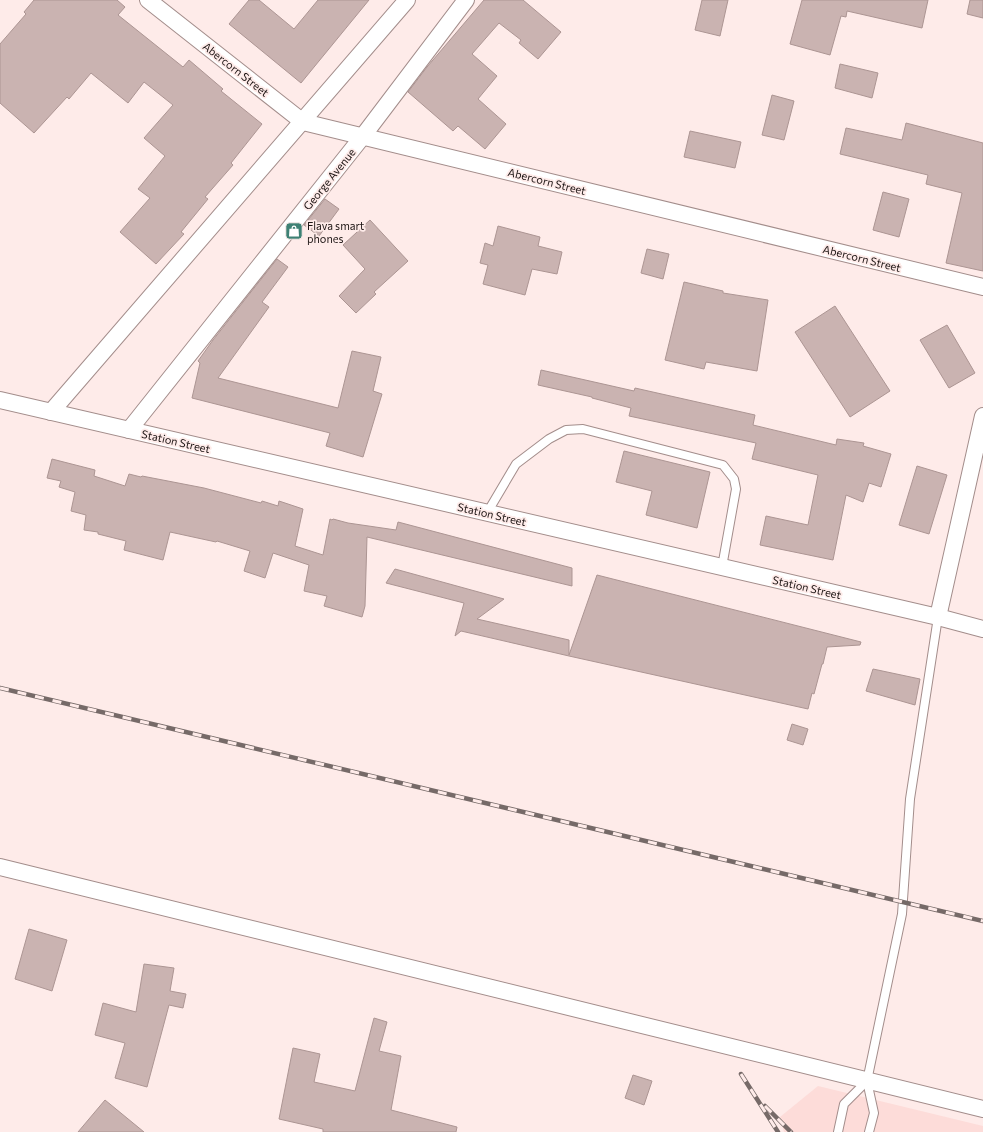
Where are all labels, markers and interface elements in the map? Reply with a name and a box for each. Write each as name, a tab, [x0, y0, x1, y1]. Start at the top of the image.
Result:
street label: Abercorn Street	[200, 39, 272, 99]
street label: George Avenue	[300, 146, 358, 212]
street label: Abercorn Street	[507, 165, 588, 197]
place label: Flava smart phones	[307, 219, 365, 245]
shop icon: Flava smart phones	[284, 221, 304, 241]
street label: Abercorn Street	[822, 242, 903, 274]
street label: Station Street	[140, 427, 212, 455]
street label: Station Street	[456, 500, 528, 528]
street label: Station Street	[771, 573, 843, 601]

